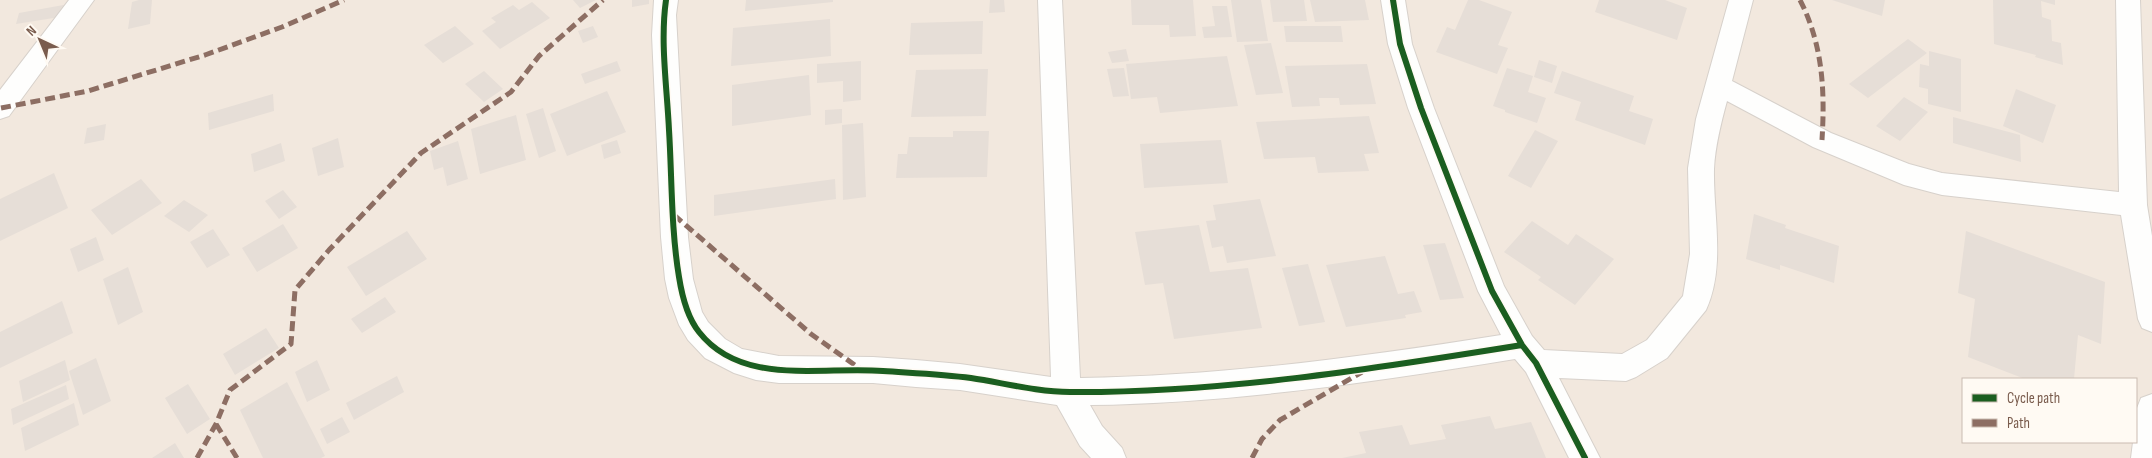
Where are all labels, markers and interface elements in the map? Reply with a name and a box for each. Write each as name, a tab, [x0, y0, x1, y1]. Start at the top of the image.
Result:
north arrow	[15, 15, 65, 65]
text: N	[23, 22, 40, 40]
legend	[1962, 378, 2137, 443]
text: Cycle path	[2007, 389, 2060, 408]
text: Path	[2007, 414, 2030, 433]

